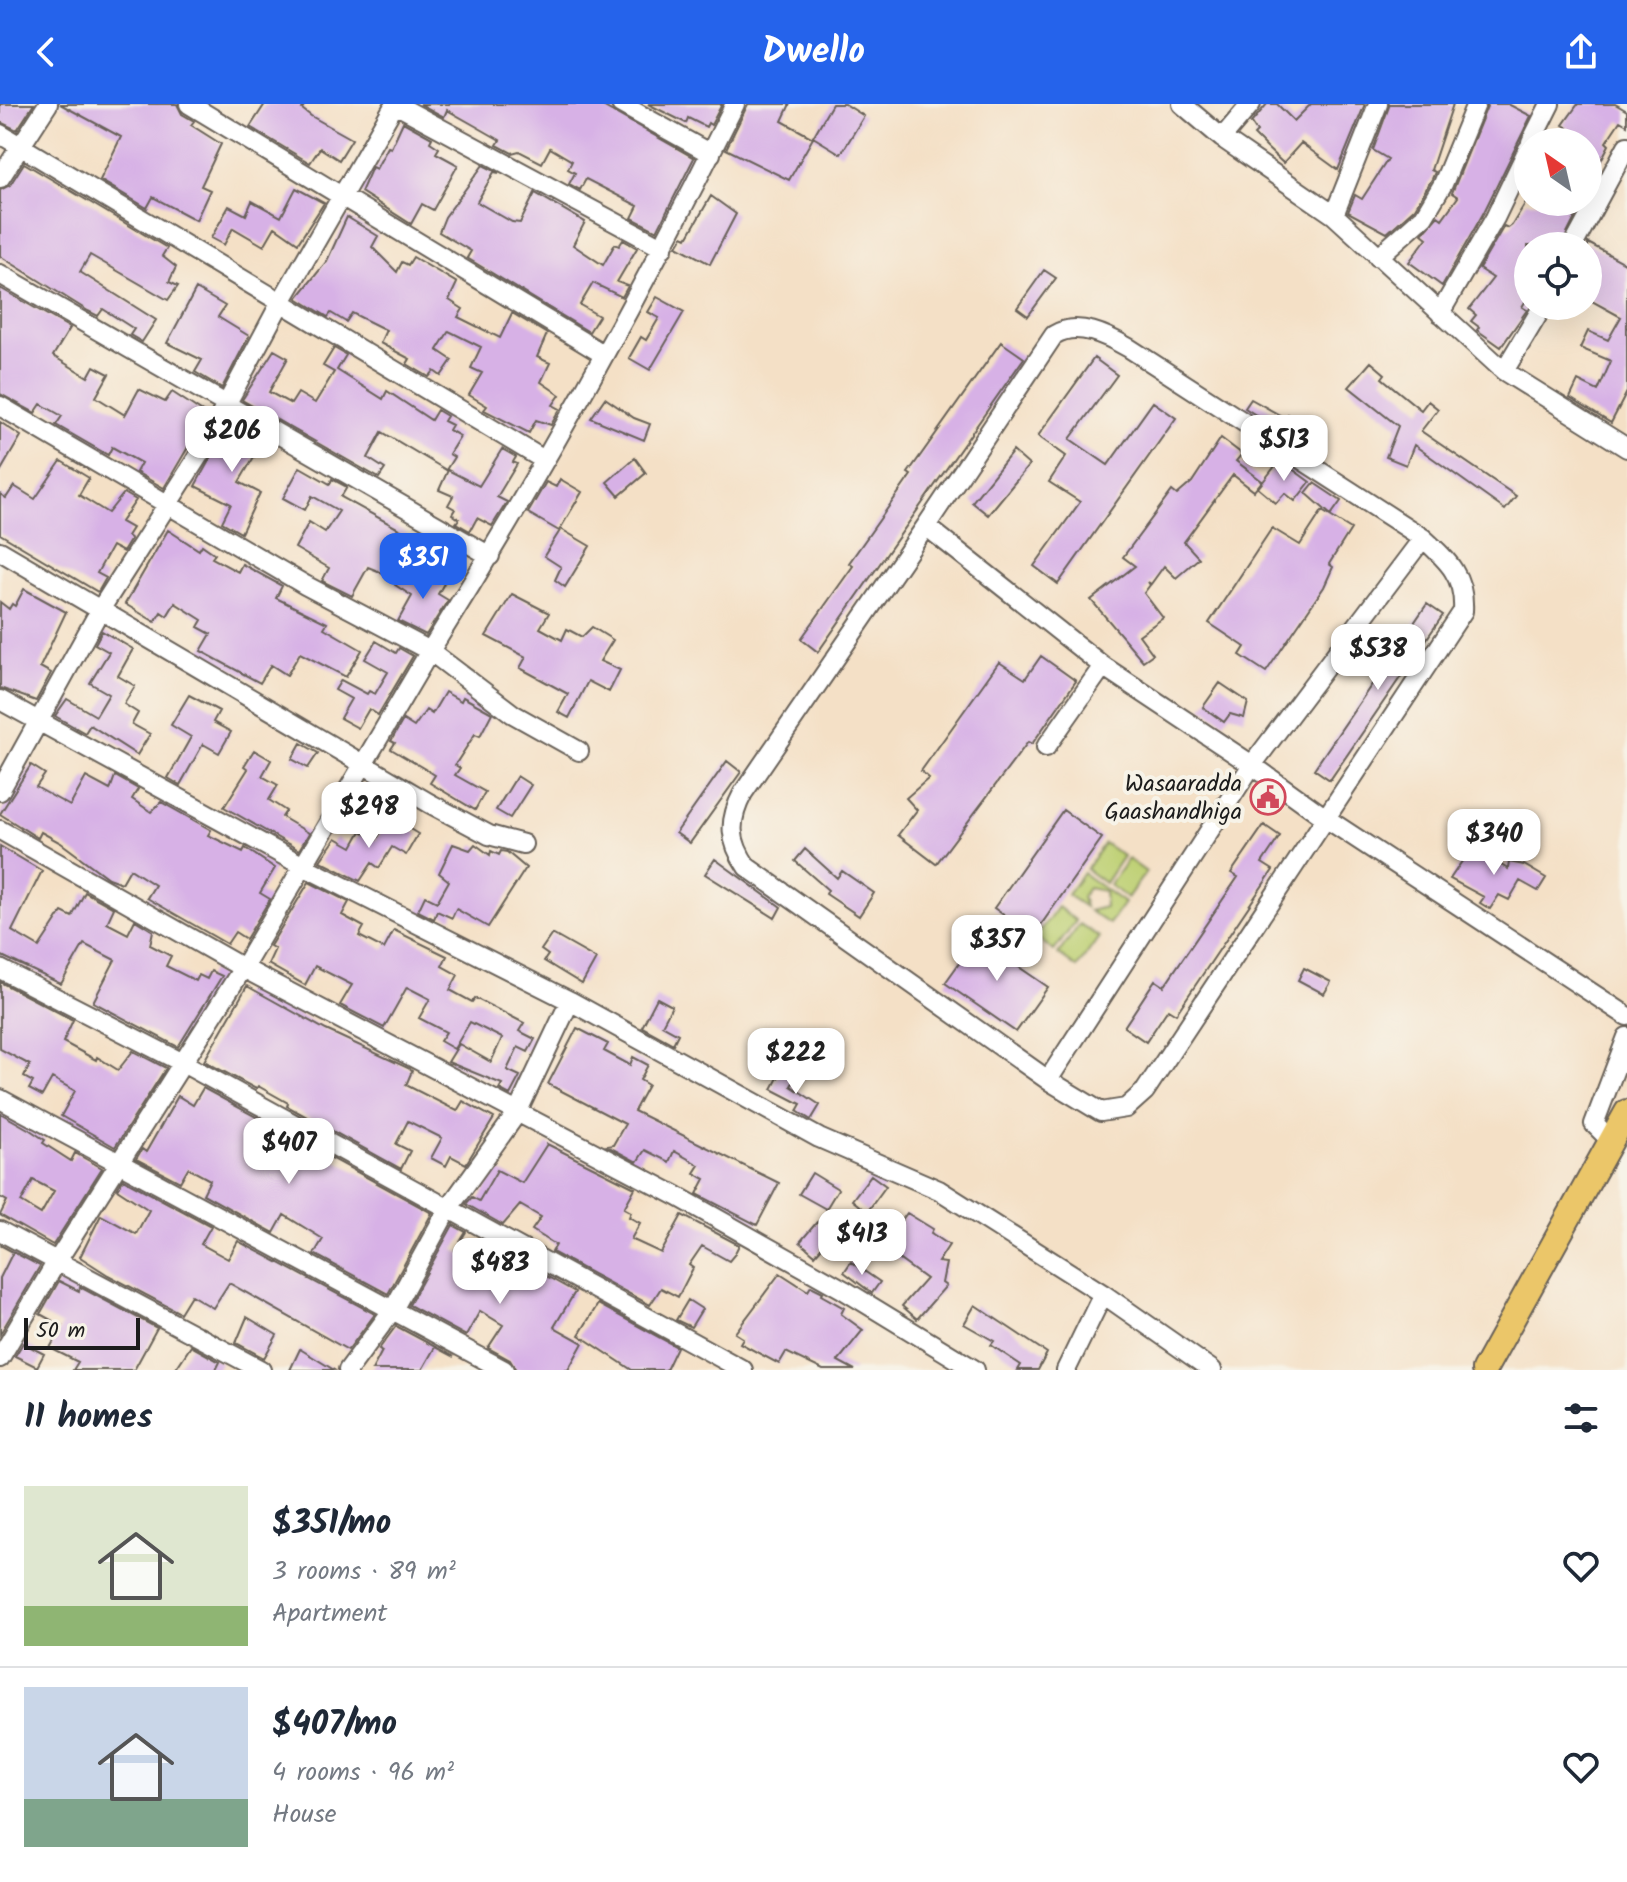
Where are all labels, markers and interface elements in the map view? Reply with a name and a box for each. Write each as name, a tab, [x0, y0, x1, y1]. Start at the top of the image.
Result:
text: Dwello	[762, 24, 865, 81]
icon: back	[24, 30, 68, 74]
icon: share	[1559, 30, 1603, 74]
north arrow	[1514, 128, 1602, 216]
map controls	[1514, 128, 1602, 320]
button: locate	[1514, 232, 1602, 320]
pin: $206	[185, 406, 279, 474]
text: $206	[203, 411, 261, 453]
pin: $513	[1237, 415, 1331, 483]
text: $513	[1259, 420, 1309, 462]
pin: $351	[376, 533, 470, 601]
text: $351	[398, 538, 448, 580]
pin: $538	[1331, 624, 1425, 692]
text: $538	[1349, 629, 1407, 671]
place label: Wasaaradda Gaashandhiga	[1104, 765, 1242, 832]
public building icon: Wasaaradda Gaashandhiga	[1249, 778, 1287, 816]
pin: $298	[322, 782, 416, 850]
text: $298	[339, 787, 399, 829]
pin: $340	[1447, 809, 1541, 877]
text: $340	[1465, 814, 1523, 856]
pin: $357	[950, 915, 1044, 983]
text: $357	[969, 920, 1025, 962]
pin: $222	[749, 1028, 843, 1096]
text: $222	[766, 1033, 826, 1075]
pin: $407	[242, 1118, 336, 1186]
text: $407	[261, 1123, 317, 1165]
pin: $413	[815, 1209, 909, 1277]
text: $413	[836, 1214, 888, 1256]
pin: $483	[453, 1238, 547, 1306]
text: $483	[470, 1243, 530, 1285]
scale bar	[24, 1314, 140, 1350]
text: 50 m	[36, 1314, 85, 1349]
text: 11 homes	[24, 1391, 153, 1445]
icon: filters	[1559, 1396, 1603, 1440]
text: $351/mo	[272, 1497, 391, 1551]
icon: home	[88, 1518, 184, 1614]
icon: heart	[1559, 1544, 1603, 1588]
text: 3 rooms · 89 m²	[272, 1551, 456, 1593]
text: Apartment	[272, 1593, 387, 1635]
text: $407/mo	[272, 1698, 397, 1752]
icon: home	[88, 1719, 184, 1815]
icon: heart	[1559, 1745, 1603, 1789]
text: 4 rooms · 96 m²	[272, 1752, 454, 1794]
text: House	[272, 1794, 336, 1836]

